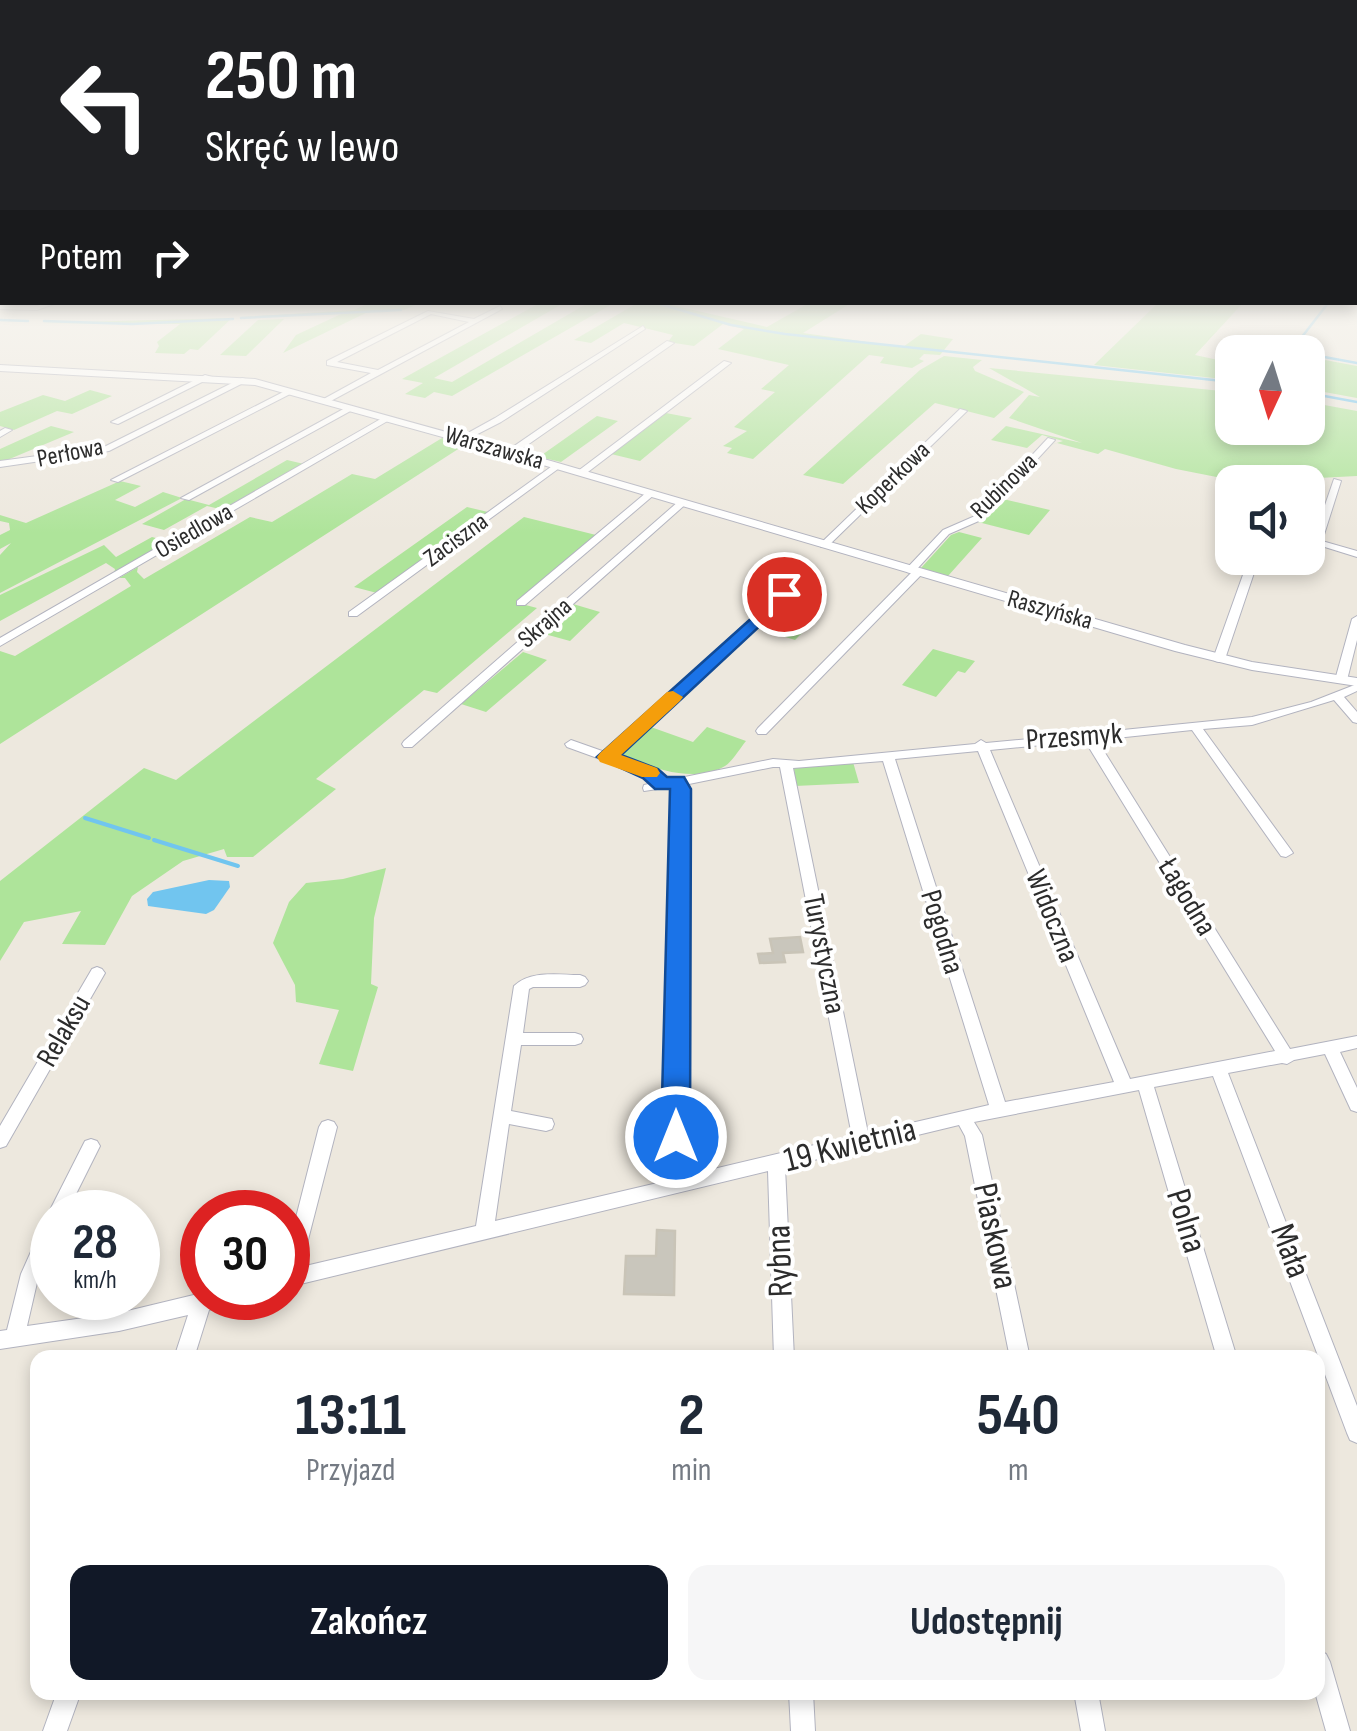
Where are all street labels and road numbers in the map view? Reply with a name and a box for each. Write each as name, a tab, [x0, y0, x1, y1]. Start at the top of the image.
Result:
street label: Warszawska	[441, 419, 547, 477]
street label: Perłowa	[34, 431, 106, 475]
street label: Koperkowa	[849, 435, 937, 521]
street label: Rubinowa	[964, 447, 1044, 525]
street label: Osiedlowa	[150, 496, 238, 566]
street label: Zaciszna	[418, 506, 494, 574]
street label: Raszyńska	[1004, 583, 1096, 637]
street label: Skrajna	[512, 591, 578, 655]
street label: Przesmyk	[1025, 716, 1124, 758]
street label: Łagodna	[1149, 851, 1224, 942]
street label: Widoczna	[1017, 864, 1087, 968]
street label: Pogodna	[912, 886, 972, 978]
street label: Turystyczna	[795, 891, 853, 1017]
street label: Relaksu	[29, 989, 99, 1073]
street label: 19 Kwietnia	[780, 1108, 920, 1182]
street label: Piaskowa	[963, 1179, 1027, 1293]
street label: Polna	[1156, 1184, 1216, 1258]
street label: Mała	[1260, 1218, 1320, 1284]
street label: Rybna	[757, 1224, 803, 1298]

